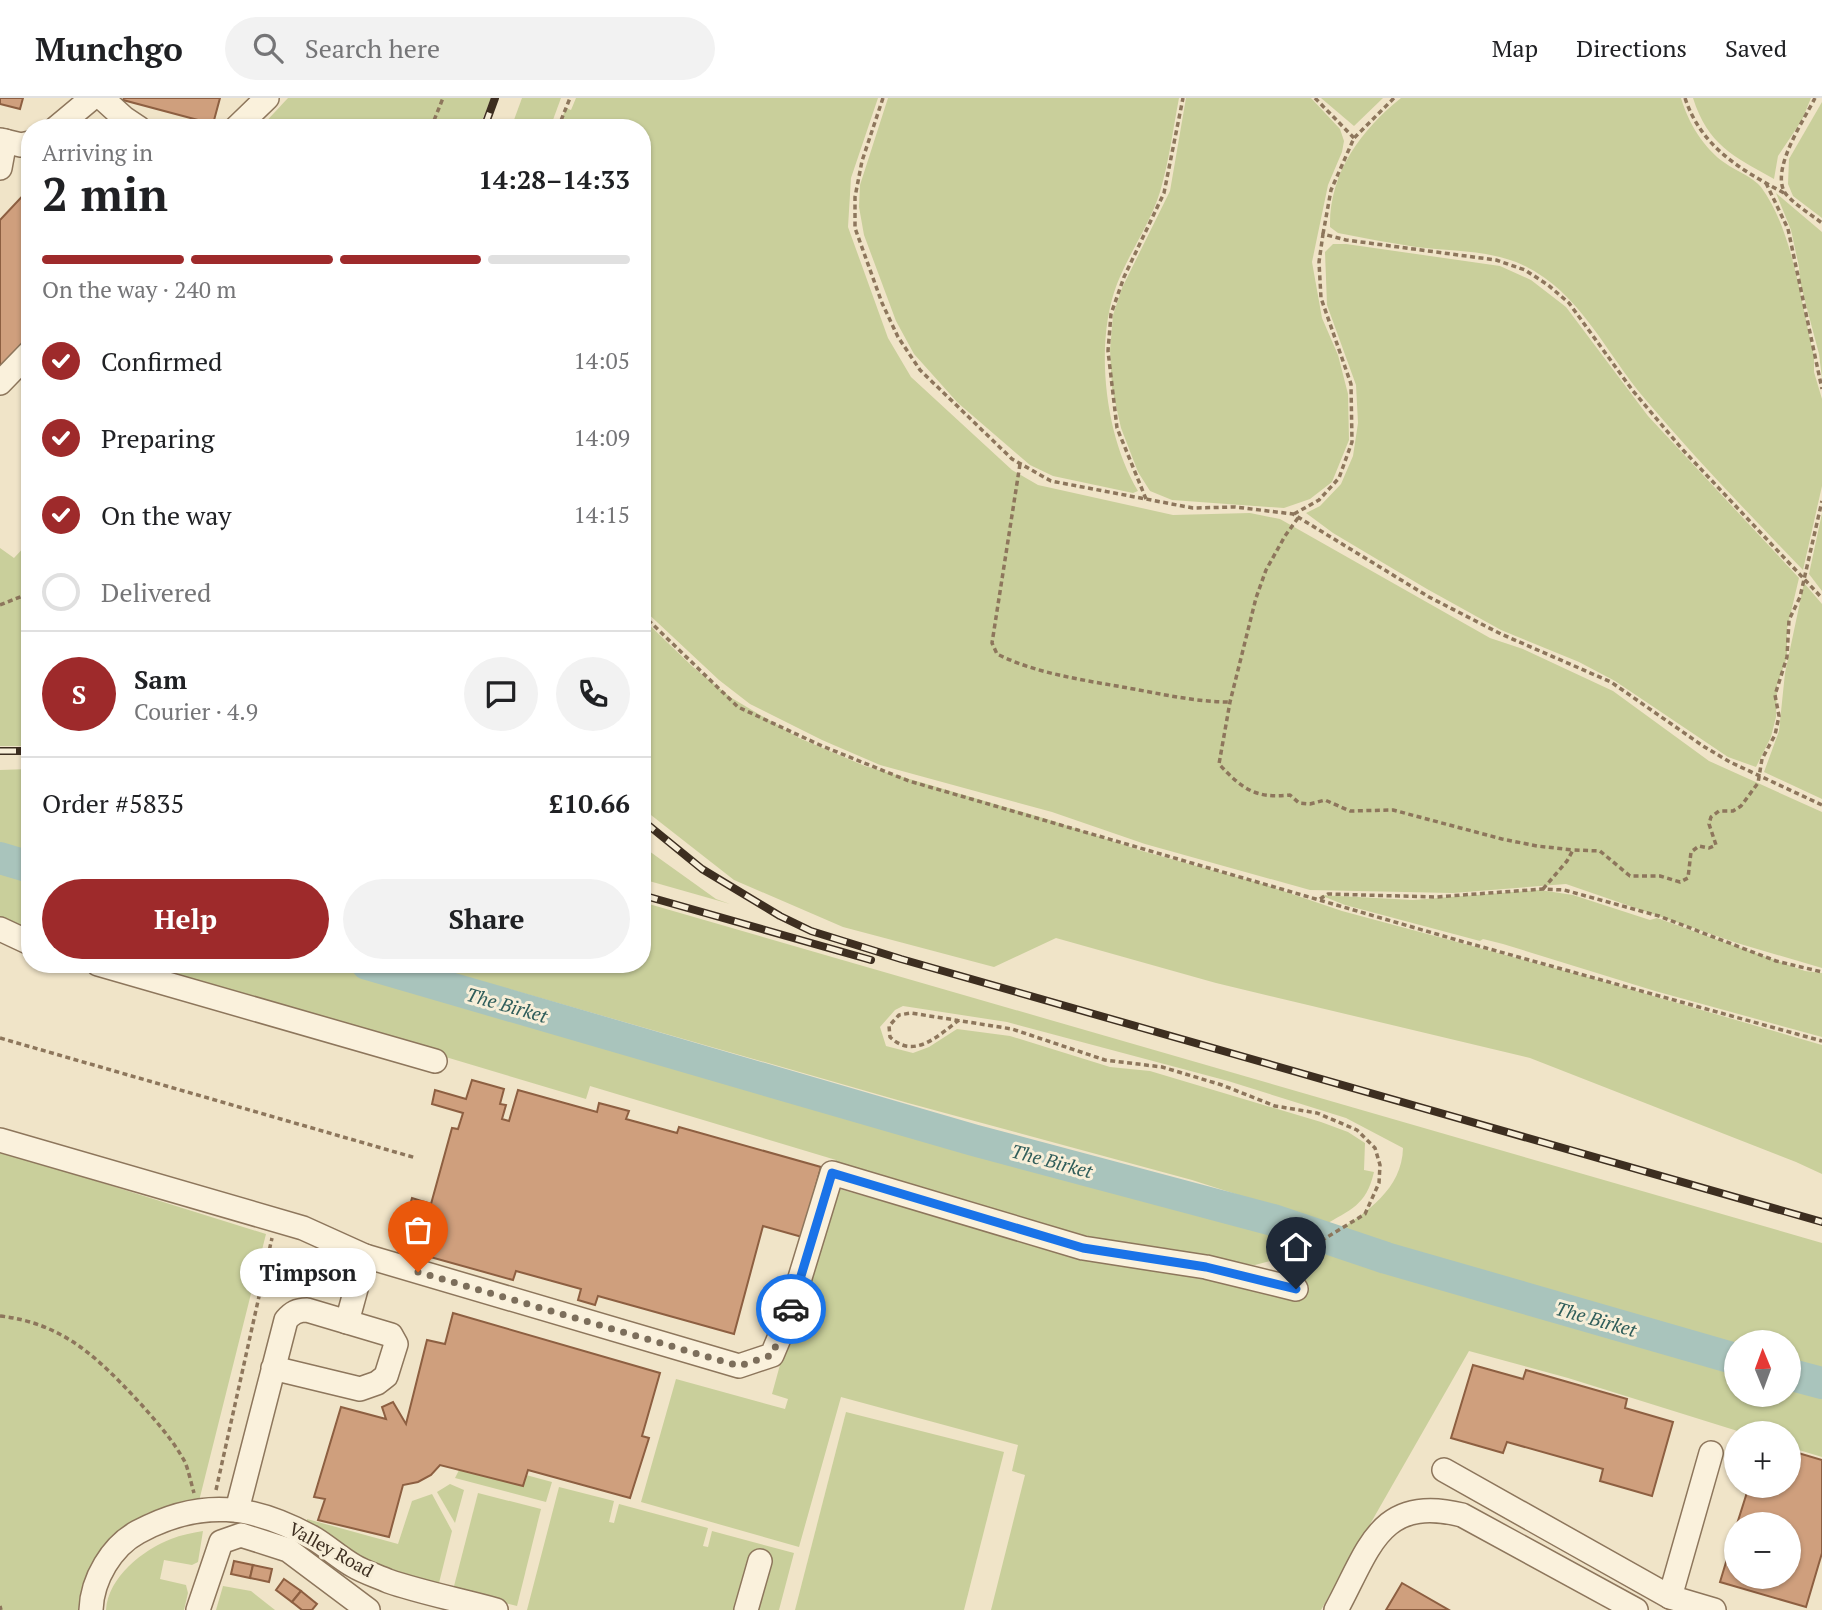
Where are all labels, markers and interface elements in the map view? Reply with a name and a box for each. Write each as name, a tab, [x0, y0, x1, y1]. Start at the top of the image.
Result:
search box	[225, 17, 715, 80]
text: Munchgo	[35, 27, 183, 70]
icon: search	[249, 29, 287, 67]
text: Search here	[305, 31, 440, 65]
text: Map	[1492, 32, 1538, 64]
text: Directions	[1576, 32, 1687, 64]
text: Saved	[1725, 32, 1787, 64]
text: Arriving in	[42, 137, 153, 168]
text: 14:28–14:33	[478, 162, 630, 196]
text: 2 min	[42, 163, 168, 224]
text: On the way · 240 m	[42, 274, 236, 305]
icon: check	[42, 342, 80, 380]
text: Confirmed	[101, 344, 222, 378]
text: 14:05	[573, 345, 630, 376]
icon: check	[42, 419, 80, 457]
text: Preparing	[101, 421, 214, 455]
text: 14:09	[573, 422, 630, 453]
icon: check	[42, 496, 80, 534]
text: On the way	[101, 498, 232, 532]
text: 14:15	[573, 499, 630, 530]
text: Delivered	[101, 575, 211, 609]
button: chat	[464, 657, 538, 731]
button: phone	[556, 657, 630, 731]
text: Sam	[134, 662, 187, 696]
text: S	[72, 677, 86, 711]
text: Courier · 4.9	[134, 696, 258, 727]
text: Order #5835	[42, 786, 184, 820]
text: £10.66	[549, 786, 630, 820]
button: Help	[42, 879, 329, 959]
button: Share	[343, 879, 630, 959]
water label: The Birket	[464, 981, 551, 1028]
water label: The Birket	[1009, 1138, 1096, 1184]
pin	[388, 1200, 448, 1272]
icon: bag	[399, 1211, 437, 1249]
pin	[1266, 1217, 1326, 1289]
icon: home	[1277, 1228, 1315, 1266]
callout: Timpson	[240, 1248, 376, 1296]
text: Timpson	[259, 1257, 357, 1288]
courier	[756, 1274, 826, 1344]
icon: car	[772, 1290, 810, 1328]
water label: The Birket	[1553, 1295, 1640, 1342]
north arrow	[1724, 1330, 1801, 1407]
map controls	[1724, 1330, 1801, 1589]
button: +	[1724, 1421, 1801, 1498]
button: −	[1724, 1512, 1801, 1589]
street label: Valley Road	[285, 1516, 378, 1582]

